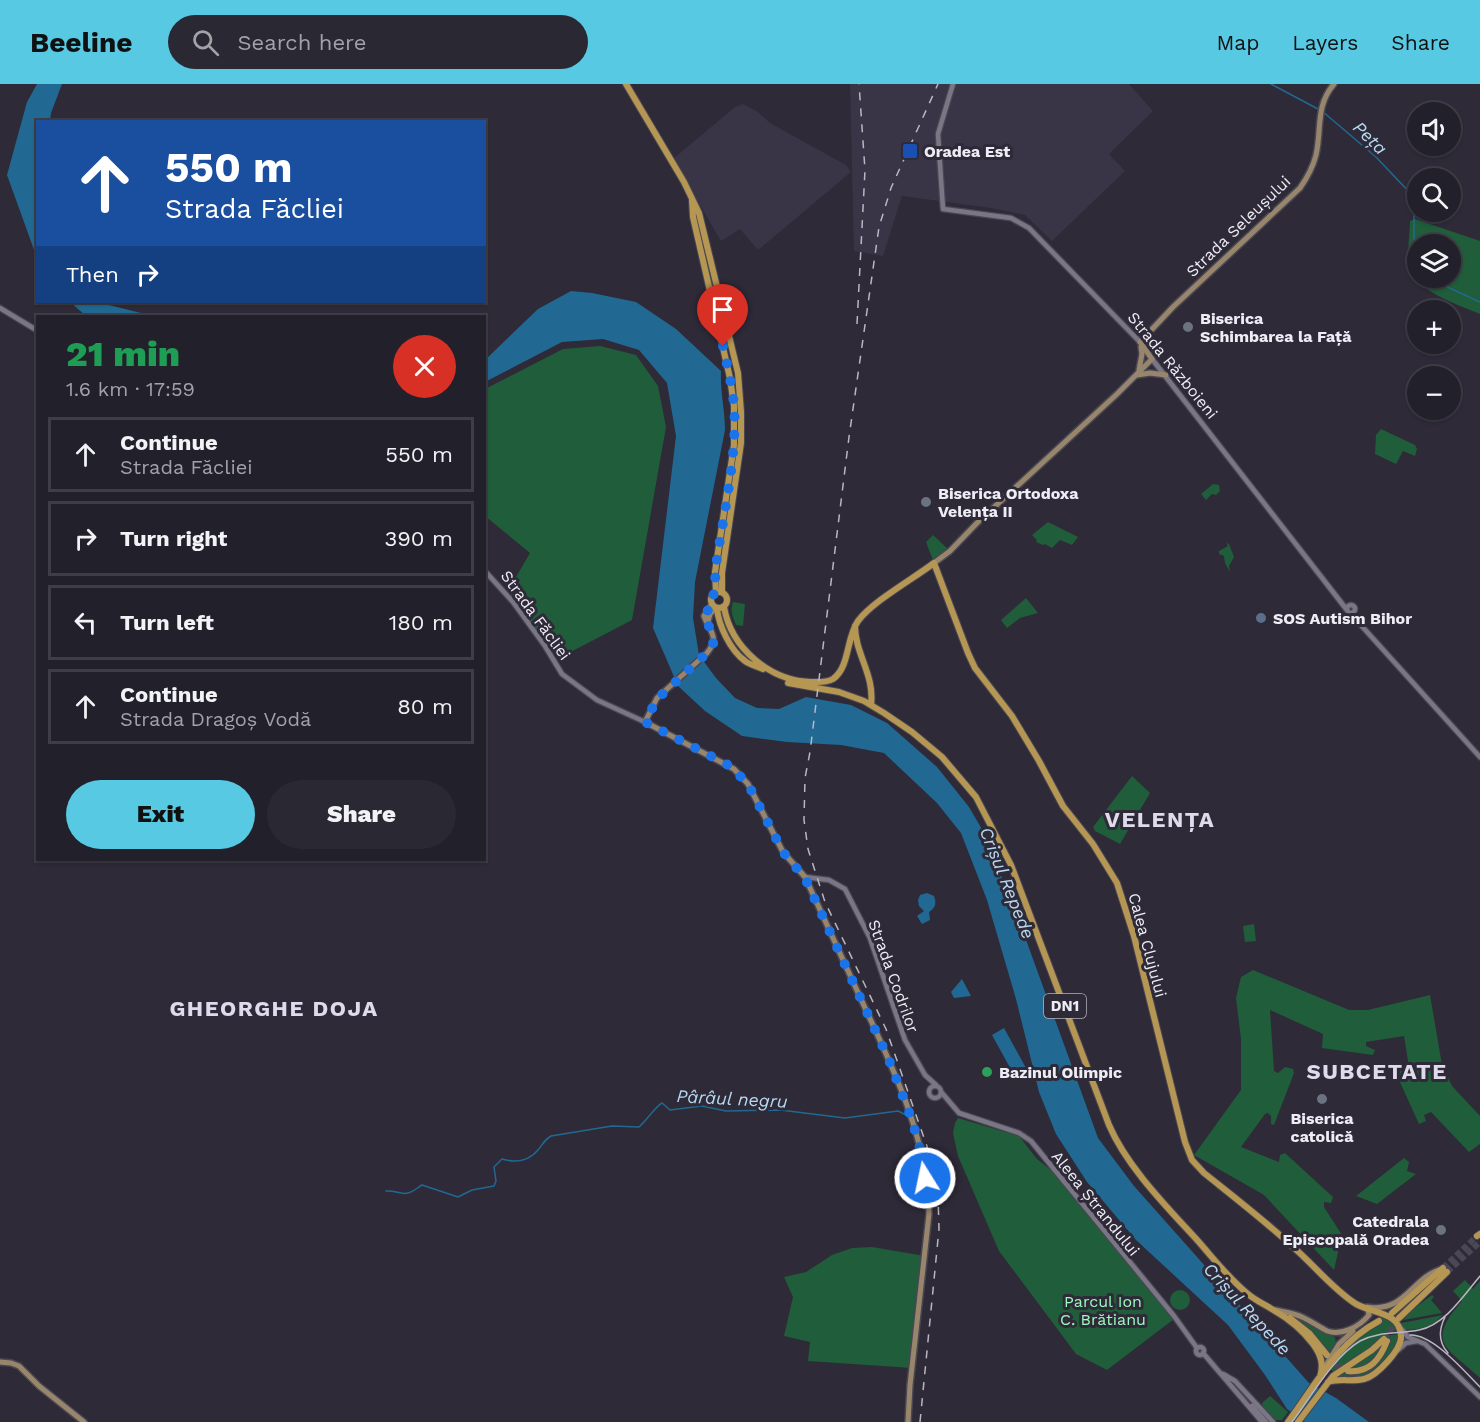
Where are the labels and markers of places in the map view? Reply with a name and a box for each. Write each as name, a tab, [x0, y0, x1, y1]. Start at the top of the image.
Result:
marker: Oradea Est	[901, 142, 919, 160]
place label: Oradea Est	[924, 142, 1010, 161]
pin	[697, 284, 748, 346]
place label: Biserica Schimbarea la Față	[1200, 309, 1352, 346]
marker: Biserica Schimbarea la Față	[1181, 320, 1195, 334]
place label: Biserica Ortodoxa Velența II	[938, 484, 1079, 521]
marker: Biserica Ortodoxa Velența II	[919, 495, 933, 509]
place label: SOS Autism Bihor	[1273, 609, 1412, 628]
marker: SOS Autism Bihor	[1254, 611, 1268, 625]
place label: Bazinul Olimpic	[999, 1063, 1122, 1082]
marker: Bazinul Olimpic	[980, 1065, 994, 1079]
marker: Biserica catolică	[1315, 1092, 1329, 1106]
place label: Biserica catolică	[1290, 1109, 1354, 1146]
place label: Catedrala Episcopală Oradea	[1282, 1212, 1430, 1249]
marker: Catedrala Episcopală Oradea	[1434, 1223, 1448, 1237]

